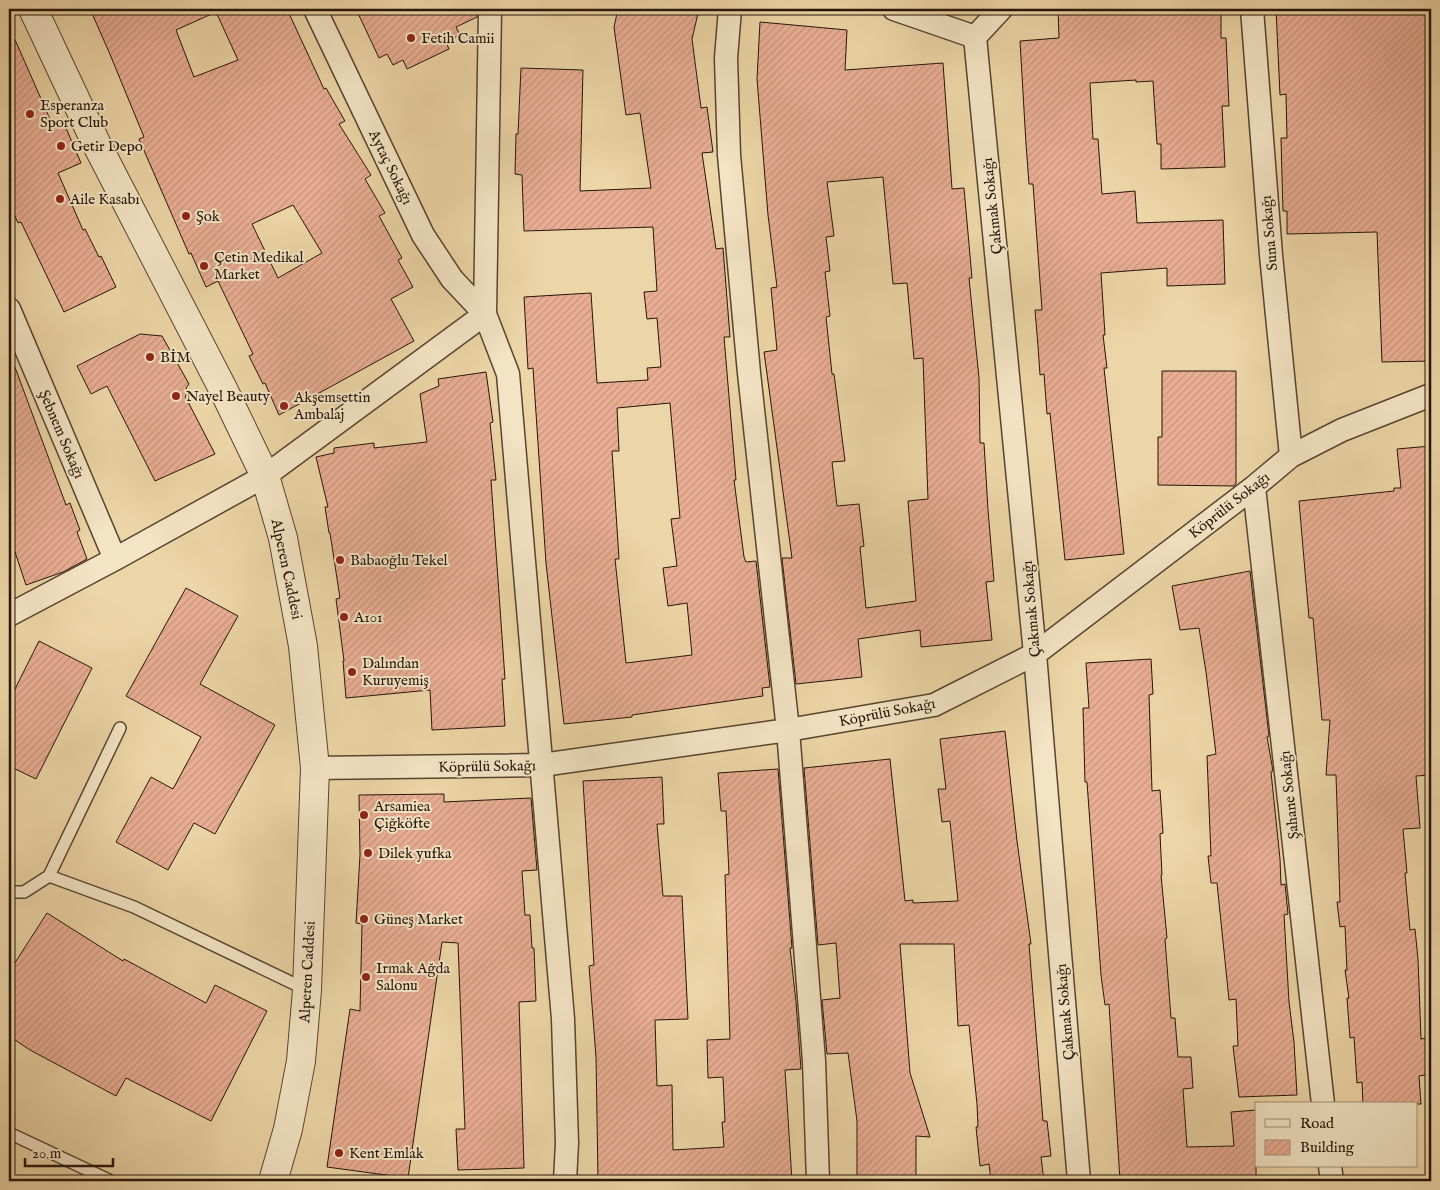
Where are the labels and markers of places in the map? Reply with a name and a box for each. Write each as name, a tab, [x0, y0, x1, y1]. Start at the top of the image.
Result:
place label: Fetih Camii	[421, 29, 495, 48]
marker: Fetih Camii	[405, 32, 417, 44]
place label: Esperanza Sport Club	[40, 96, 108, 132]
marker: Esperanza Sport Club	[24, 108, 36, 120]
place label: Getir Depo	[71, 137, 143, 156]
marker: Getir Depo	[55, 140, 67, 152]
place label: Aile Kasabı	[69, 190, 139, 209]
marker: Aile Kasabı	[54, 193, 66, 205]
place label: Şok	[196, 207, 221, 226]
marker: Şok	[180, 210, 192, 222]
place label: Çetin Medikal Market	[214, 248, 304, 284]
marker: Çetin Medikal Market	[198, 260, 210, 272]
place label: BİM	[160, 348, 190, 367]
marker: BİM	[144, 351, 156, 363]
place label: Nayel Beauty	[186, 387, 271, 406]
place label: Akşemsettin Ambalaj	[293, 388, 370, 424]
marker: Nayel Beauty	[170, 390, 182, 402]
marker: Akşemsettin Ambalaj	[278, 400, 290, 412]
place label: Babaoğlu Tekel	[350, 551, 449, 570]
marker: Babaoğlu Tekel	[334, 554, 346, 566]
place label: A101	[353, 608, 383, 627]
marker: A101	[338, 611, 350, 623]
place label: Dalından Kuruyemiş	[362, 654, 429, 690]
marker: Dalından Kuruyemiş	[346, 666, 358, 678]
place label: Arsamiea Çiğköfte	[373, 797, 431, 833]
marker: Arsamiea Çiğköfte	[358, 809, 370, 821]
place label: Dilek yufka	[378, 844, 452, 863]
marker: Dilek yufka	[362, 847, 374, 859]
place label: Güneş Market	[374, 910, 463, 929]
marker: Güneş Market	[358, 913, 370, 925]
place label: Irmak Ağda Salonu	[376, 959, 451, 995]
marker: Irmak Ağda Salonu	[360, 971, 372, 983]
place label: Kent Emlak	[349, 1144, 425, 1163]
marker: Kent Emlak	[333, 1147, 345, 1159]

